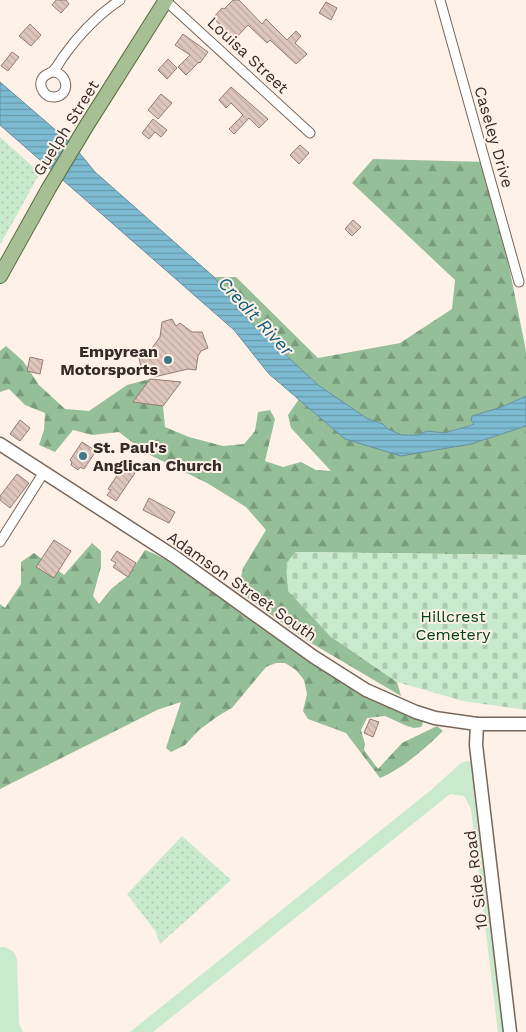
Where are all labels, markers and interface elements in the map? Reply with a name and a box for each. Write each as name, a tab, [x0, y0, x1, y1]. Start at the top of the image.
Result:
street label: Louisa Street	[204, 13, 293, 98]
street label: Guelph Street	[29, 76, 103, 179]
street label: Caseley Drive	[470, 84, 518, 190]
water label: Credit River	[214, 272, 299, 361]
place label: Empyrean Motorsports	[60, 342, 158, 379]
marker: Empyrean Motorsports	[162, 354, 174, 366]
place label: St. Paul's Anglican Church	[93, 438, 222, 475]
marker: St. Paul's Anglican Church	[77, 450, 89, 462]
street label: Adamson Street South	[164, 527, 320, 645]
park label: Hillcrest Cemetery	[415, 607, 491, 644]
street label: 10 Side Road	[460, 829, 492, 931]

